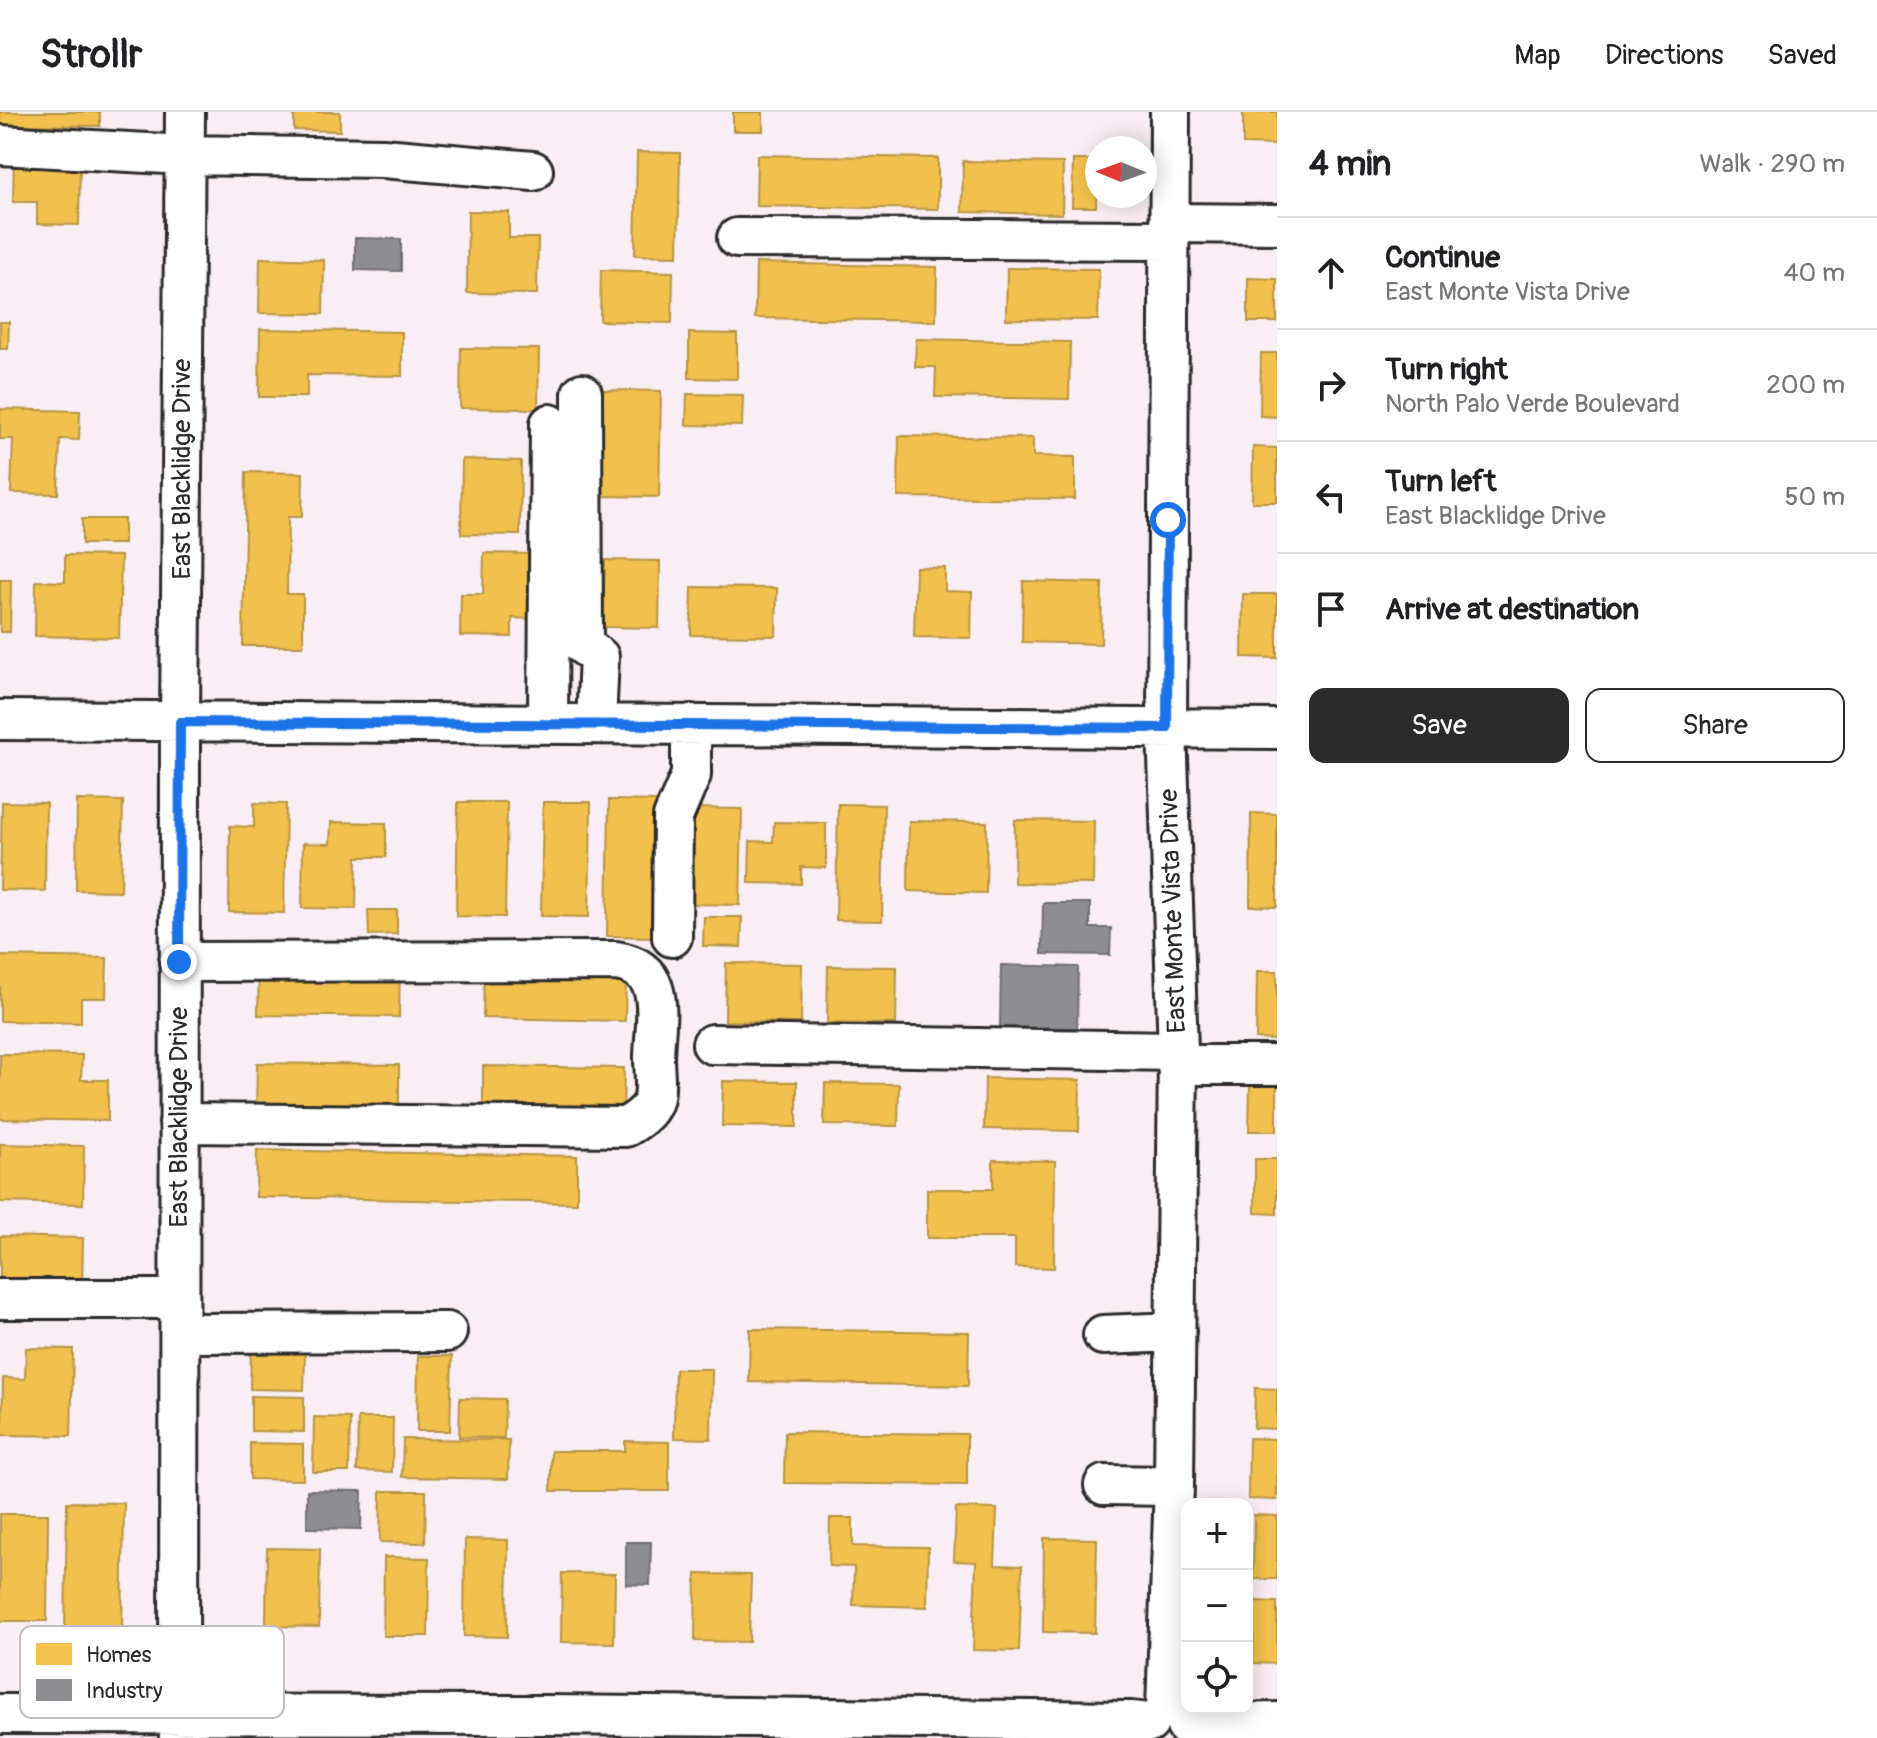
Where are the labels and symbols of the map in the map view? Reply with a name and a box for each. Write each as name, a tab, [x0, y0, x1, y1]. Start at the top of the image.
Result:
north arrow	[1085, 136, 1157, 208]
street label: East Blacklidge Drive	[166, 358, 198, 579]
route start	[1150, 502, 1186, 538]
street label: East Monte Vista Drive	[1153, 788, 1193, 1034]
route end	[161, 944, 197, 980]
street label: East Blacklidge Drive	[163, 1006, 195, 1227]
legend	[20, 1626, 284, 1718]
text: Homes	[86, 1641, 151, 1669]
text: Industry	[86, 1677, 162, 1705]

